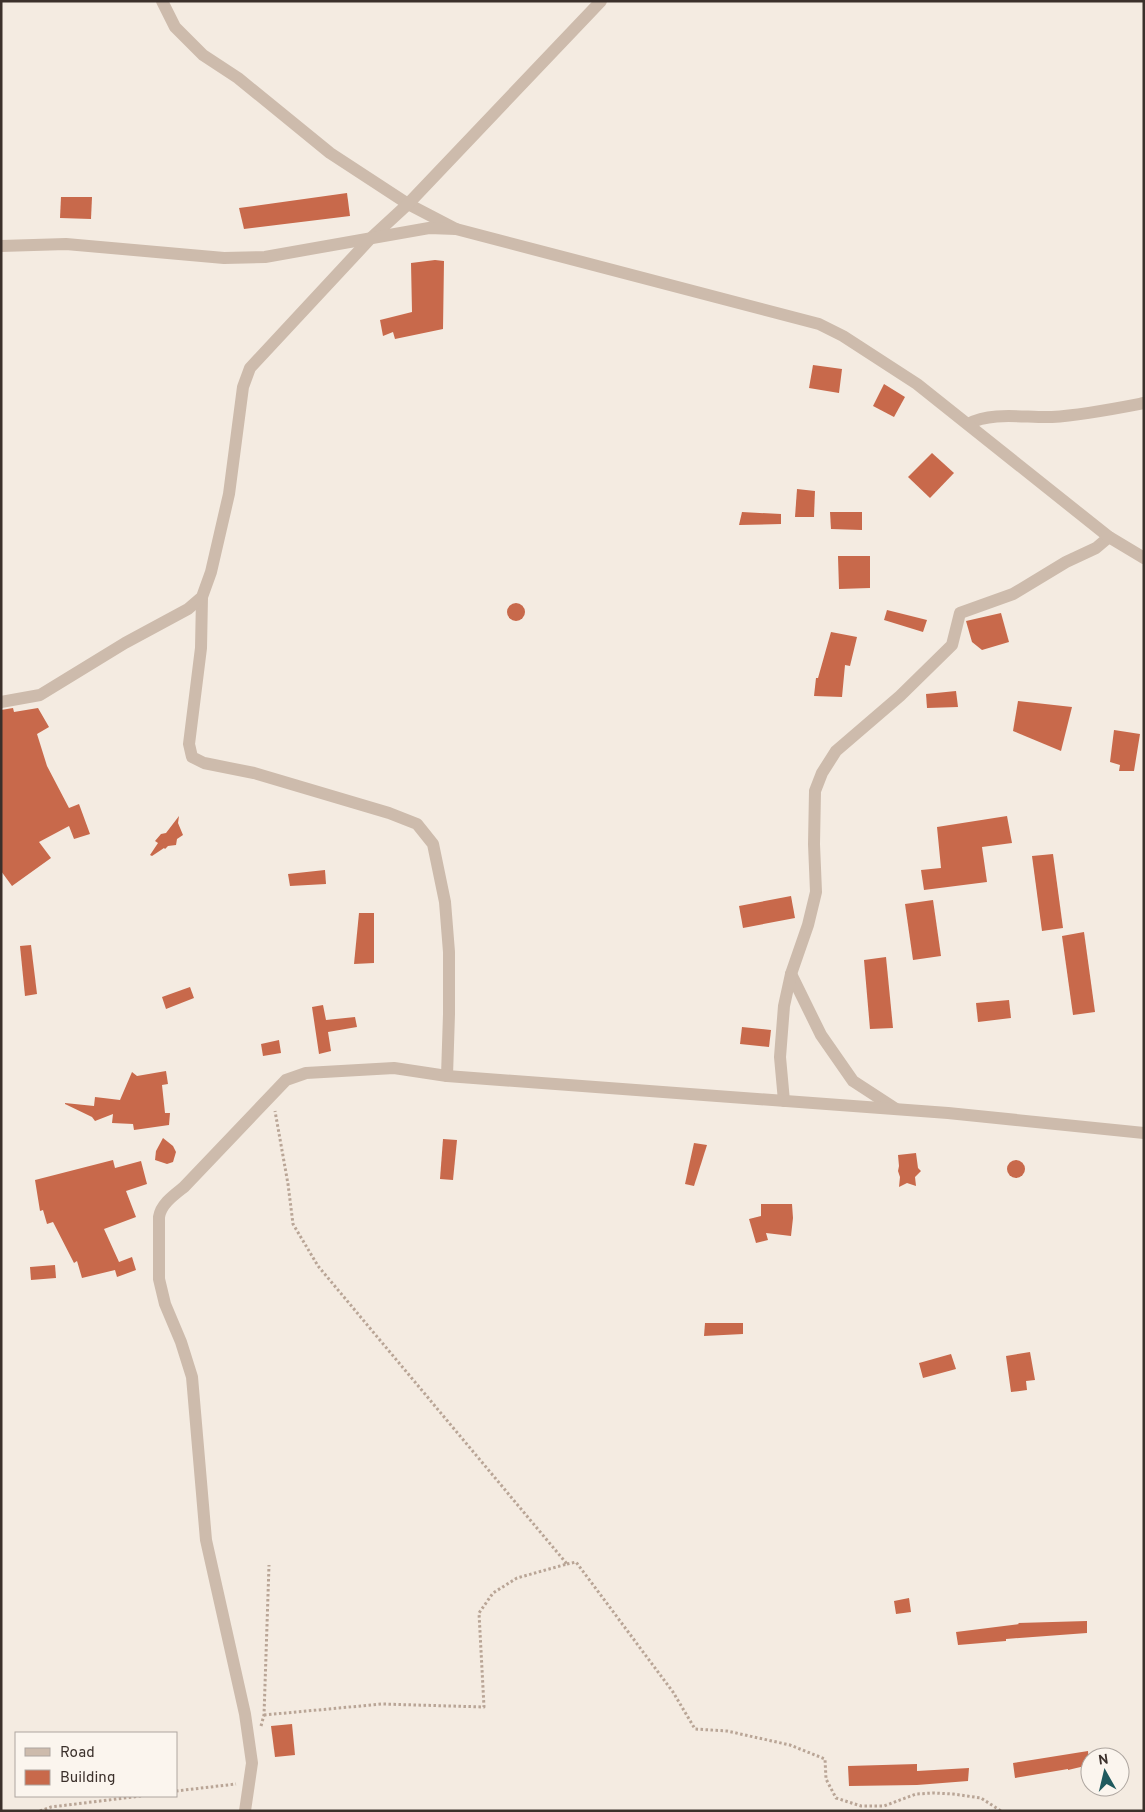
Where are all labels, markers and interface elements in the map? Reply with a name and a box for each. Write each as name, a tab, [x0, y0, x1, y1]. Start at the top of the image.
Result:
legend	[15, 1732, 178, 1797]
text: Road	[60, 1744, 95, 1763]
north arrow	[1080, 1747, 1130, 1797]
text: N	[1097, 1751, 1110, 1770]
text: Building	[60, 1769, 115, 1788]

